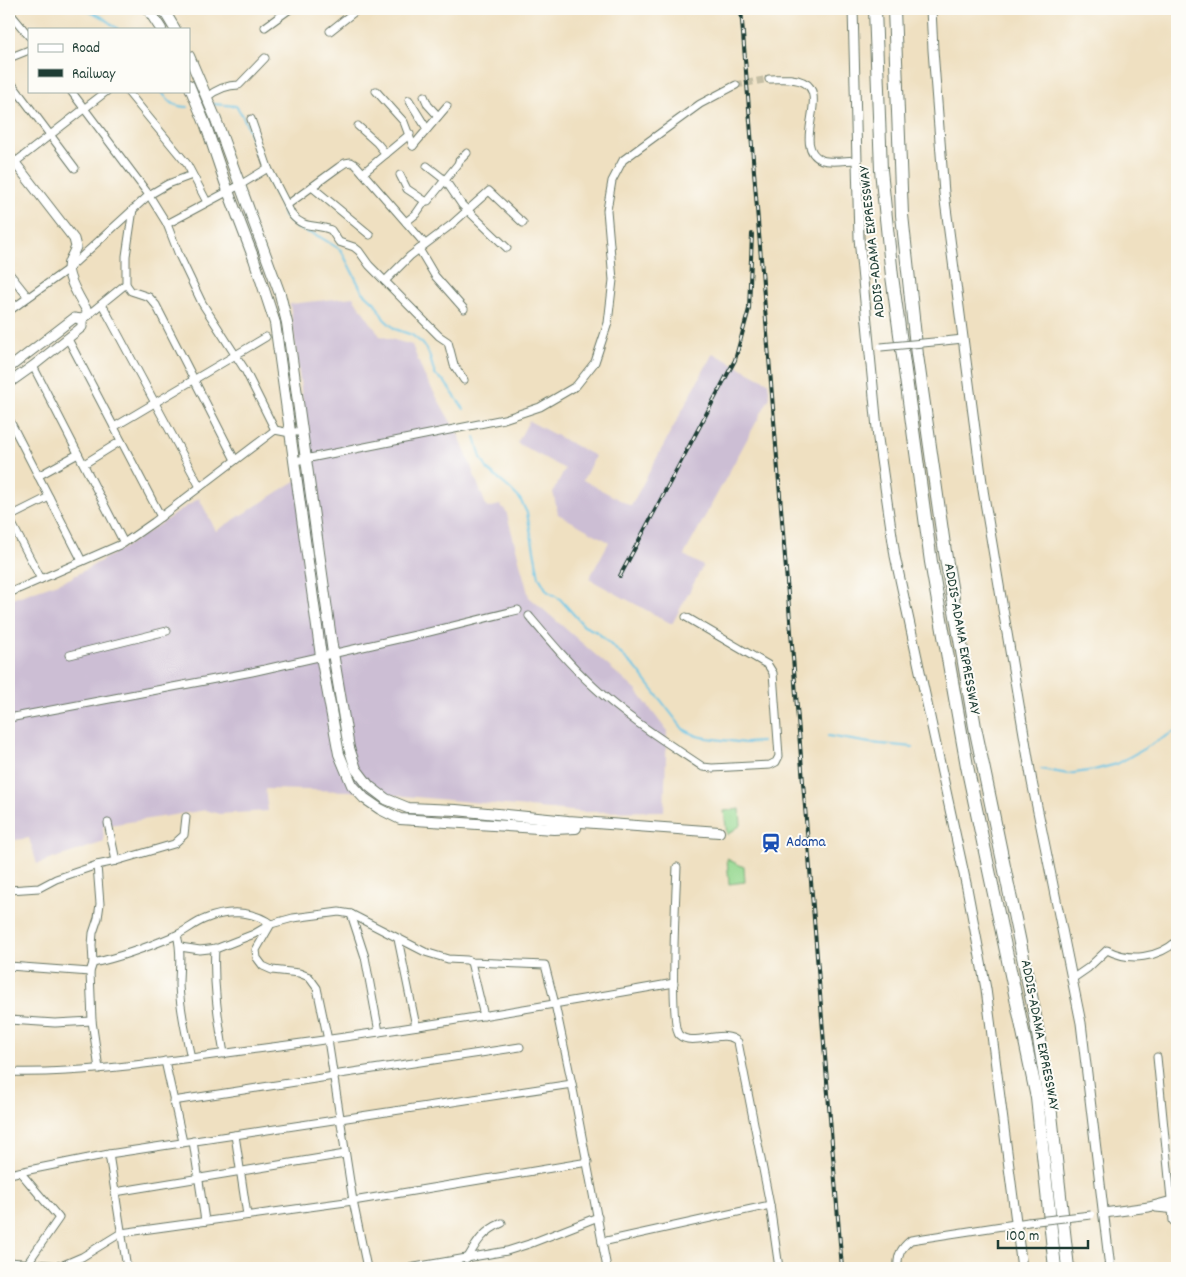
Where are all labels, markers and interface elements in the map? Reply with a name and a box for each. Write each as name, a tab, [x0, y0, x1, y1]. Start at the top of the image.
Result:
legend	[28, 28, 190, 92]
text: Road	[72, 38, 100, 60]
text: Railway	[72, 64, 116, 86]
street label: ADDIS-ADAMA EXPRESSWAY	[854, 164, 892, 319]
street label: ADDIS-ADAMA EXPRESSWAY	[937, 562, 985, 717]
station icon: Adama	[760, 832, 782, 854]
place label: Adama	[786, 832, 827, 854]
street label: ADDIS-ADAMA EXPRESSWAY	[1014, 958, 1065, 1113]
scale bar	[998, 1217, 1088, 1249]
text: 100 m	[1006, 1226, 1039, 1248]

